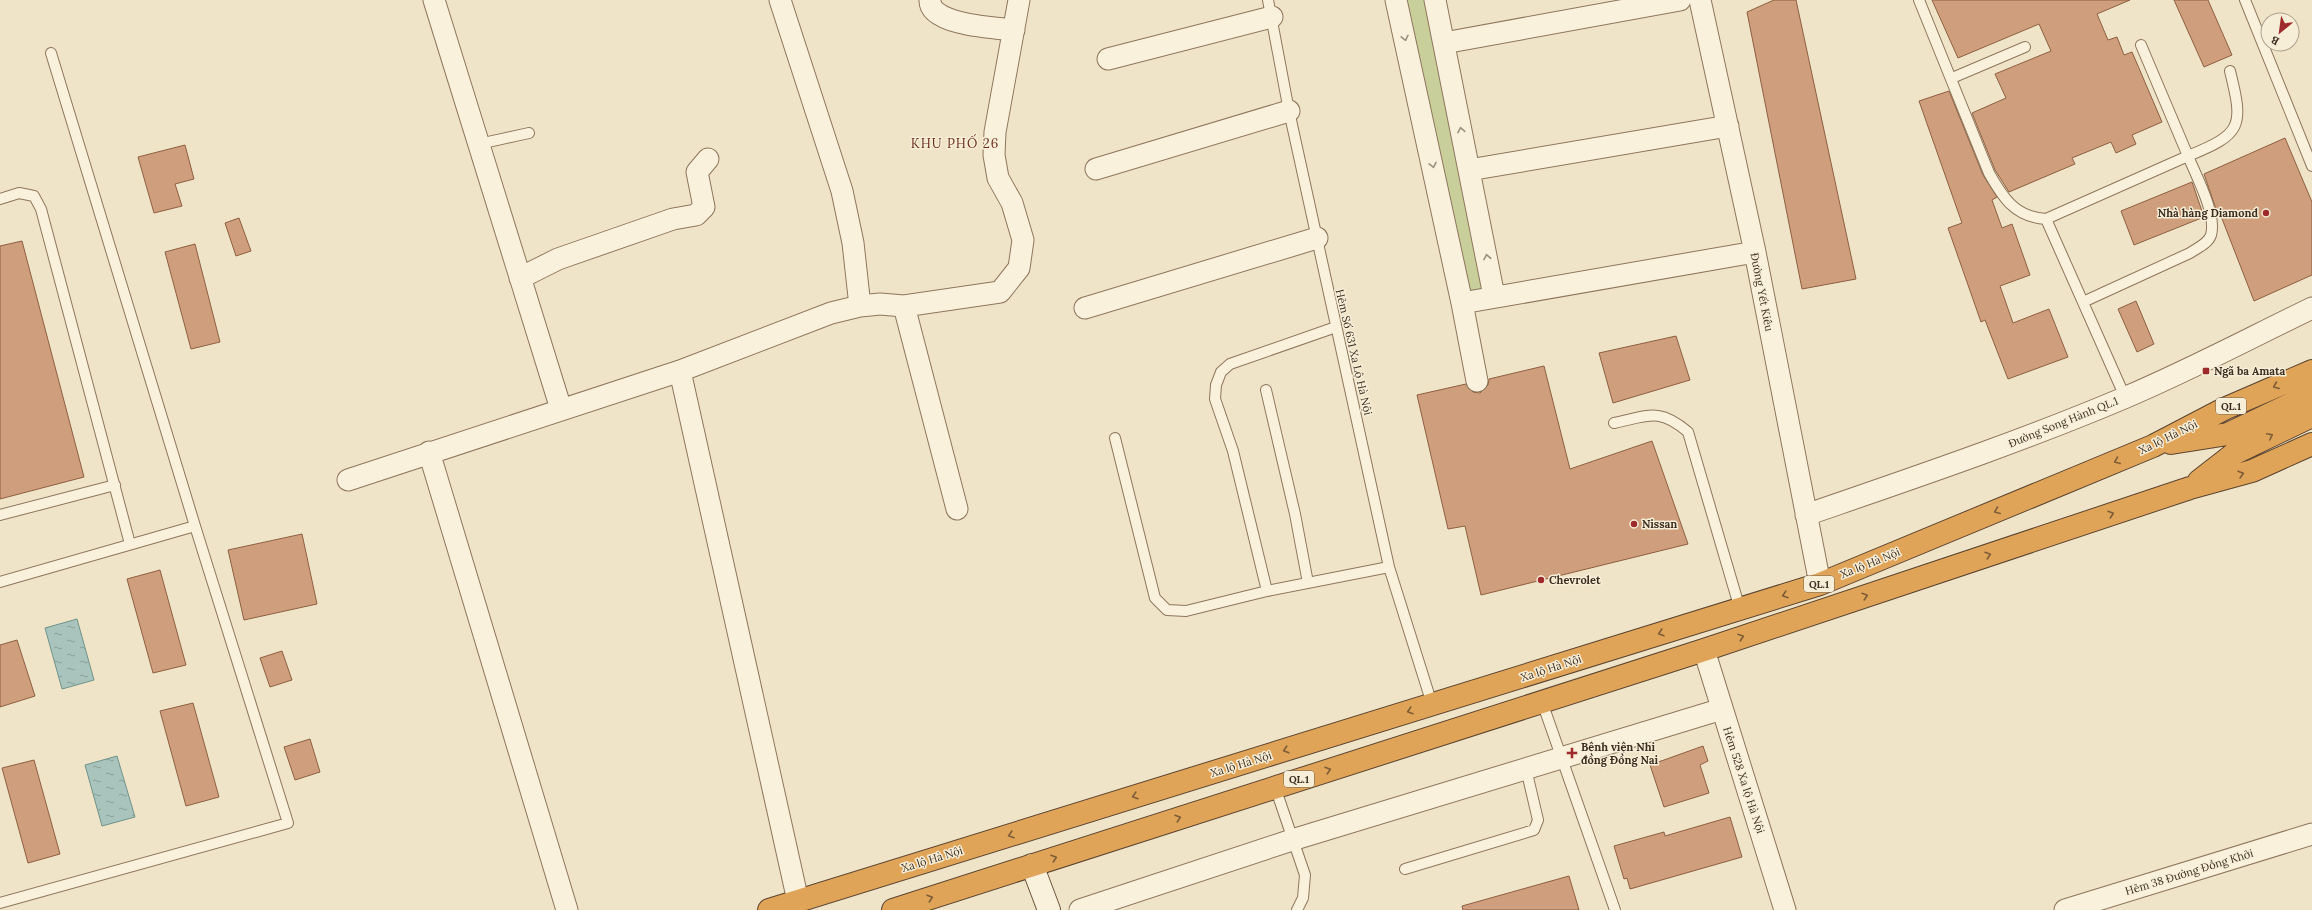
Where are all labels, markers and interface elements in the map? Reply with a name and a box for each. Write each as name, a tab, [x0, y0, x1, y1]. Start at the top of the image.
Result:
north arrow	[2260, 12, 2300, 52]
text: B	[2269, 33, 2282, 49]
one-way arrow	[1400, 34, 1409, 41]
one-way arrow	[1457, 127, 1466, 133]
district label: KHU PHỐ 26	[911, 133, 999, 152]
one-way arrow	[1428, 162, 1436, 168]
place label: Nhà hàng Diamond	[2158, 206, 2258, 220]
marker: Nhà hàng Diamond	[2261, 208, 2271, 218]
street label: Đường Yết Kiêu	[1747, 251, 1777, 333]
one-way arrow	[1483, 254, 1491, 260]
street label: Hẻm Số 631 Xa Lộ Hà Nội	[1333, 288, 1375, 416]
place label: Ngã ba Amata	[2214, 364, 2286, 378]
marker: Ngã ba Amata	[2201, 366, 2211, 376]
one-way arrow	[2273, 381, 2281, 389]
street label: Đường Song Hành QL.1	[2006, 394, 2120, 450]
road number: QL.1	[2216, 398, 2246, 414]
street label: Xa lộ Hà Nội	[2137, 417, 2199, 457]
one-way arrow	[2266, 433, 2274, 441]
one-way arrow	[2113, 457, 2120, 465]
one-way arrow	[2237, 470, 2244, 479]
one-way arrow	[1993, 506, 2001, 514]
one-way arrow	[2108, 511, 2115, 519]
place label: Nissan	[1642, 517, 1677, 531]
marker: Nissan	[1629, 519, 1639, 529]
street label: Xa lộ Hà Nội	[1838, 545, 1902, 581]
one-way arrow	[1984, 552, 1991, 560]
place label: Chevrolet	[1549, 573, 1601, 587]
marker: Chevrolet	[1536, 575, 1546, 585]
road number: QL.1	[1804, 576, 1834, 592]
one-way arrow	[1782, 590, 1789, 599]
one-way arrow	[1861, 593, 1868, 601]
one-way arrow	[1657, 628, 1664, 637]
one-way arrow	[1738, 634, 1745, 642]
street label: Xa lộ Hà Nội	[1519, 652, 1583, 684]
one-way arrow	[1407, 706, 1414, 715]
street label: Hẻm 528 Xa lộ Hà Nội	[1720, 725, 1768, 835]
place label: Bệnh viện Nhi đồng Đồng Nai	[1581, 740, 1658, 767]
one-way arrow	[1283, 745, 1290, 754]
marker: Bệnh viện Nhi đồng Đồng Nai	[1566, 747, 1578, 759]
street label: Xa lộ Hà Nội	[1209, 748, 1273, 780]
one-way arrow	[1324, 766, 1331, 775]
road number: QL.1	[1284, 771, 1314, 787]
one-way arrow	[1132, 791, 1139, 800]
one-way arrow	[1174, 814, 1181, 823]
one-way arrow	[1008, 830, 1015, 839]
street label: Xa lộ Hà Nội	[900, 843, 964, 875]
street label: Hẻm 38 Đường Đồng Khởi	[2123, 846, 2255, 898]
one-way arrow	[1050, 854, 1057, 863]
one-way arrow	[927, 894, 934, 903]

